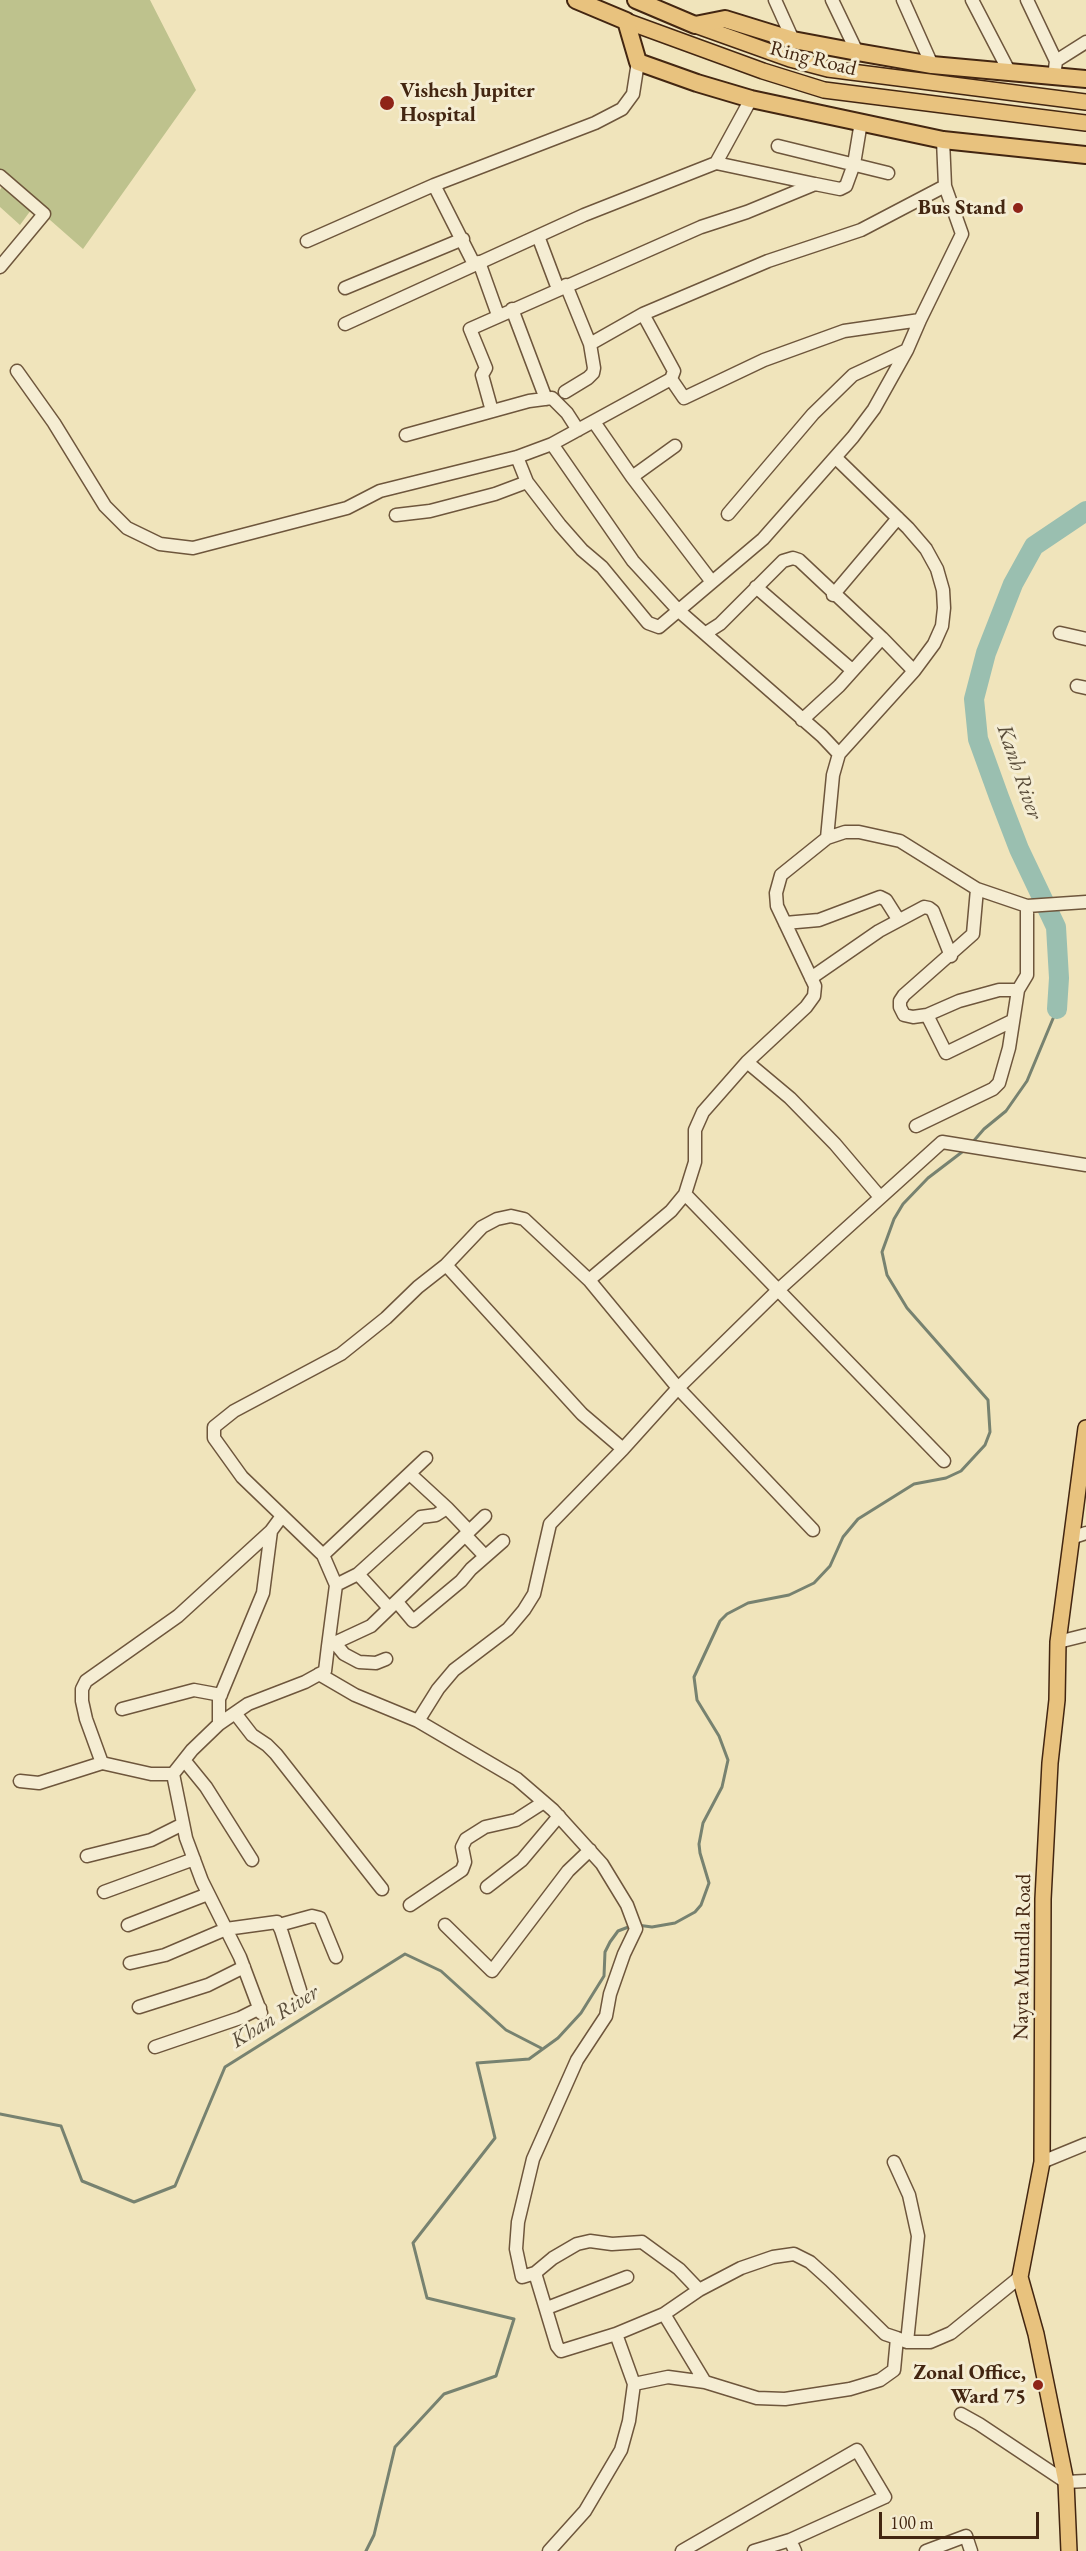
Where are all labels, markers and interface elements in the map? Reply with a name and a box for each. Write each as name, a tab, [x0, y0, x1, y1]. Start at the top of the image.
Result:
street label: Ring Road	[767, 36, 859, 82]
place label: Vishesh Jupiter Hospital	[400, 78, 535, 128]
marker: Vishesh Jupiter Hospital	[378, 94, 396, 112]
place label: Bus Stand	[918, 195, 1006, 221]
marker: Bus Stand	[1011, 201, 1025, 215]
water label: Kanh River	[990, 721, 1048, 823]
street label: Nayta Mundla Road	[1009, 1874, 1037, 2040]
water label: Khan River	[226, 1980, 324, 2054]
place label: Zonal Office, Ward 75	[914, 2360, 1026, 2410]
marker: Zonal Office, Ward 75	[1031, 2378, 1045, 2392]
scale bar	[882, 2500, 1042, 2538]
text: 100 m	[890, 2511, 934, 2534]

